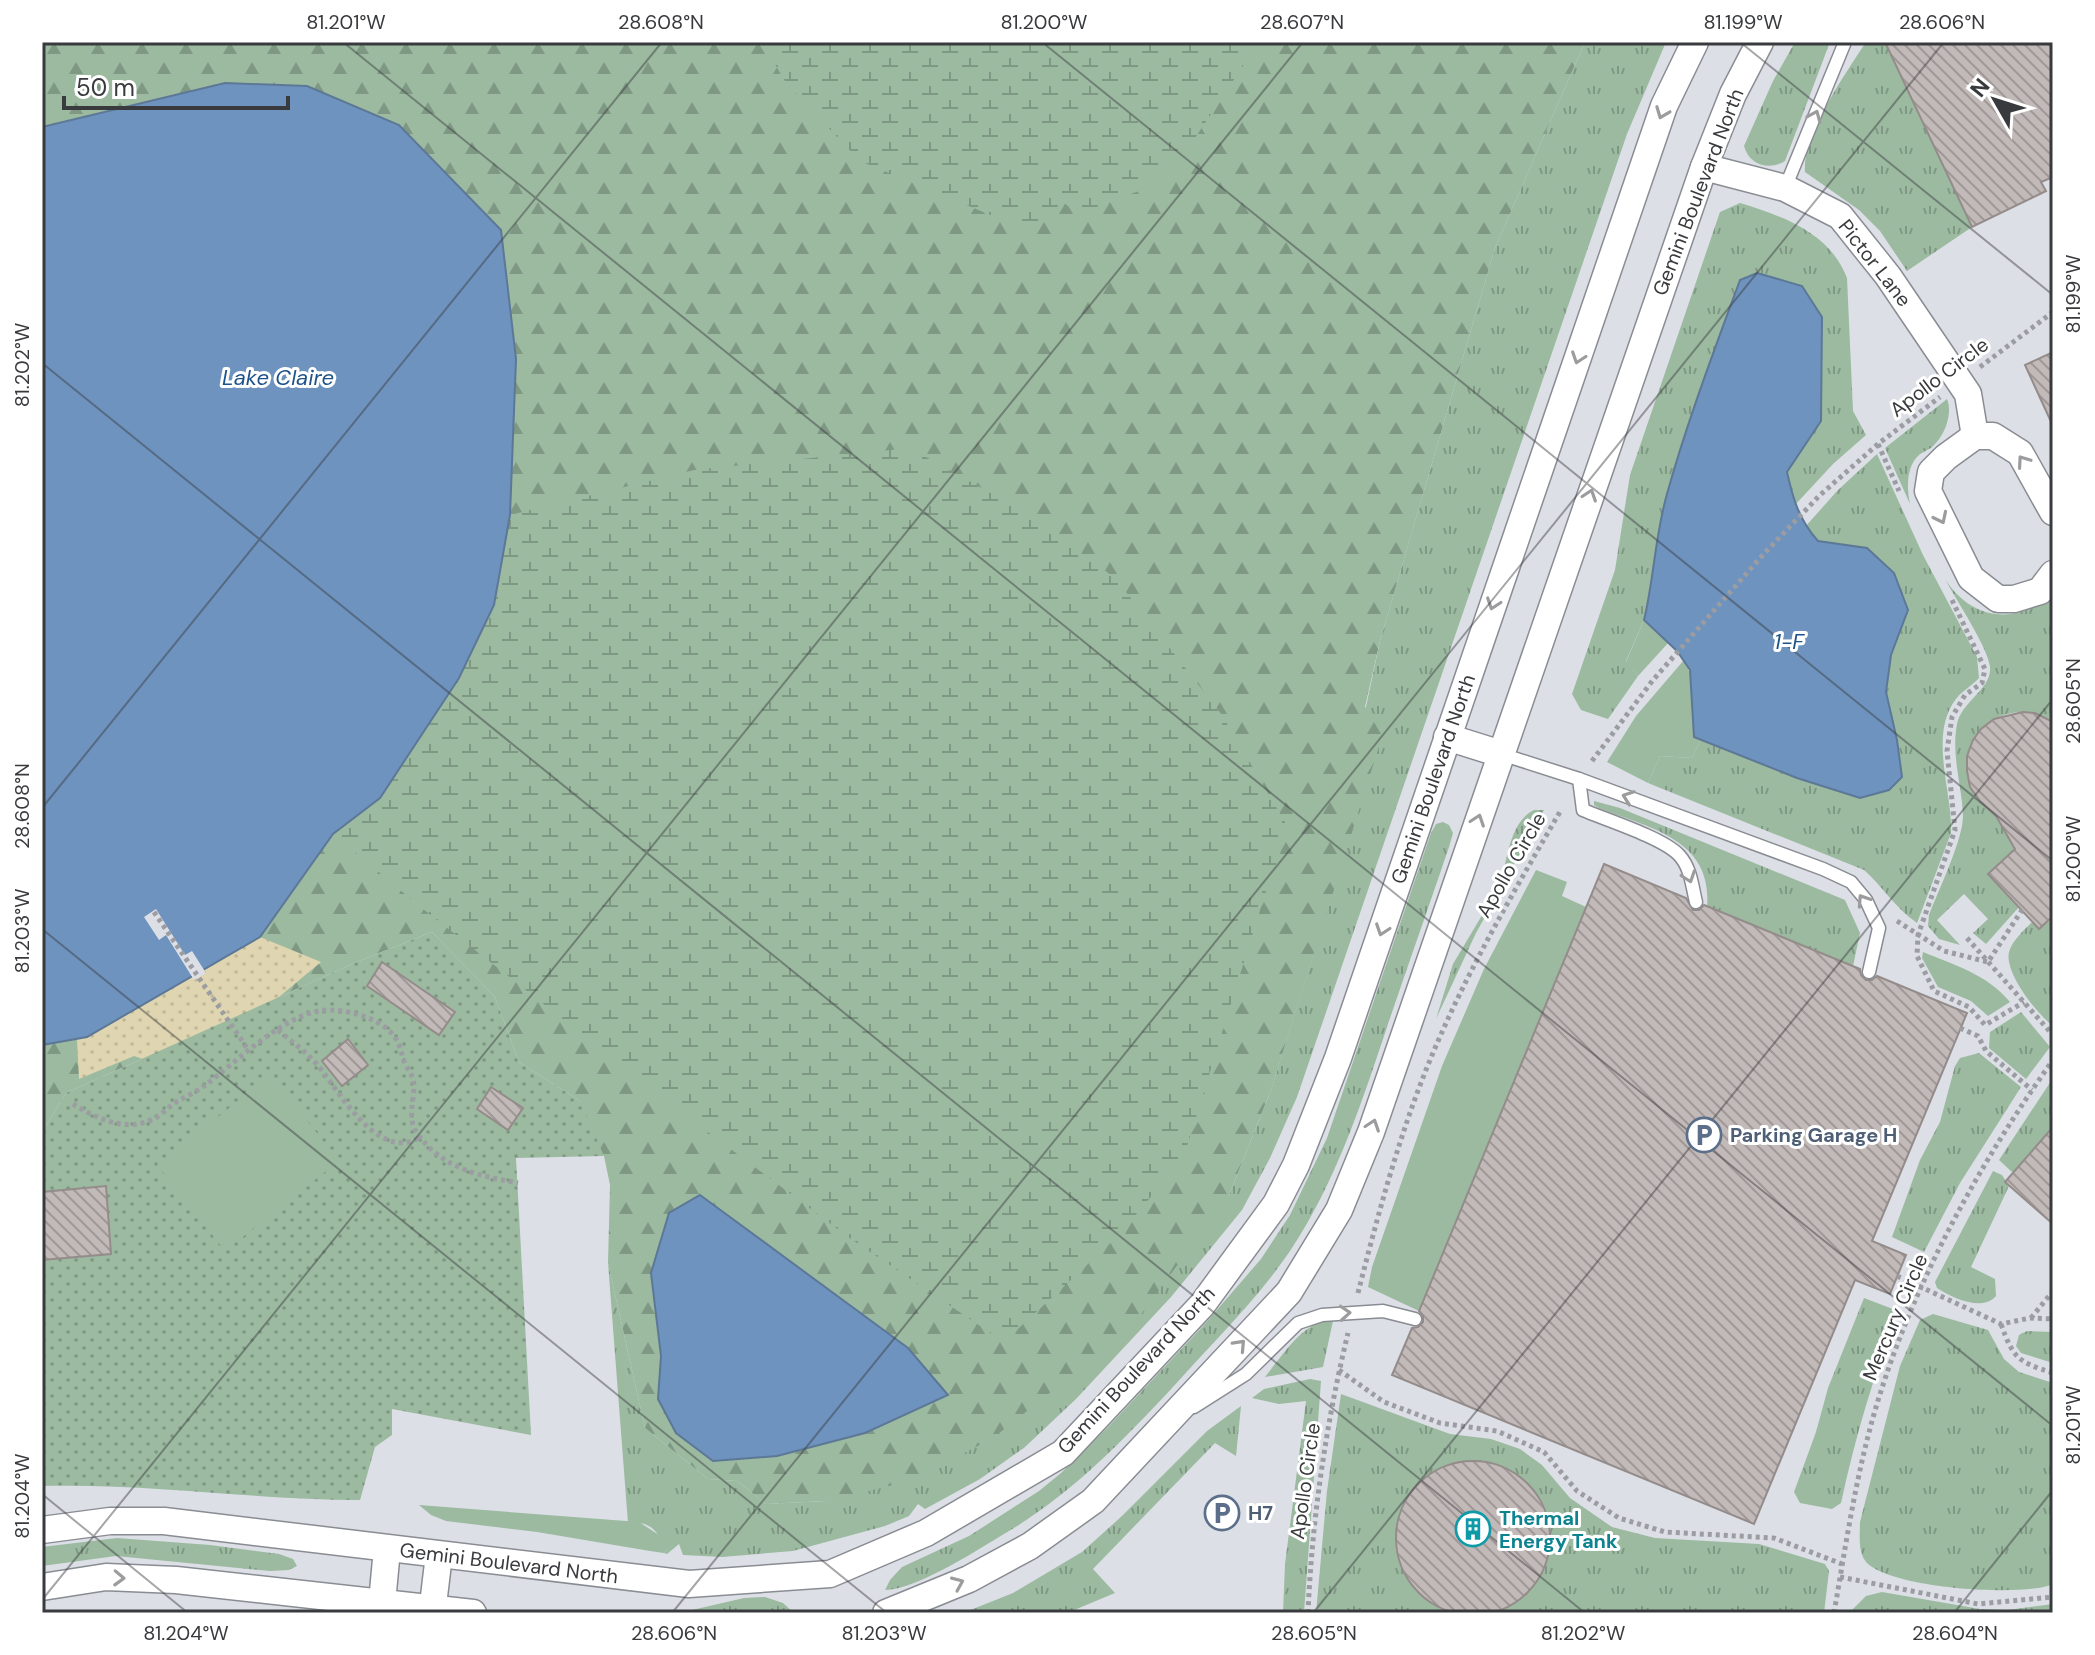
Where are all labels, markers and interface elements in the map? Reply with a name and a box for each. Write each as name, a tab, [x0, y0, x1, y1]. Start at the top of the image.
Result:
text: 81.201°W	[306, 9, 386, 35]
text: 28.608°N	[618, 9, 704, 35]
text: 81.200°W	[1001, 9, 1087, 35]
text: 28.607°N	[1260, 9, 1344, 35]
text: 81.199°W	[1703, 9, 1783, 35]
text: 28.606°N	[1899, 9, 1985, 35]
scale bar	[64, 60, 288, 110]
north arrow	[1955, 60, 2035, 140]
text: 50 m	[76, 72, 135, 103]
text: N	[1964, 72, 1996, 103]
street label: Gemini Boulevard North	[1646, 85, 1750, 299]
one-way arrow	[1655, 105, 1672, 119]
one-way arrow	[1805, 110, 1821, 124]
street label: Pictor Lane	[1833, 214, 1917, 312]
text: 81.199°W	[2060, 254, 2086, 334]
text: 81.202°W	[9, 323, 35, 407]
street label: Apollo Circle	[1884, 331, 1994, 423]
one-way arrow	[1571, 351, 1587, 365]
water label: Lake Claire	[222, 363, 334, 392]
one-way arrow	[2018, 456, 2033, 470]
one-way arrow	[1581, 489, 1597, 503]
one-way arrow	[1931, 510, 1947, 524]
one-way arrow	[1487, 597, 1503, 611]
water label: 1-F	[1774, 627, 1805, 656]
text: 28.605°N	[2060, 658, 2086, 744]
street label: Gemini Boulevard North	[1385, 671, 1481, 887]
text: 28.608°N	[9, 763, 35, 849]
one-way arrow	[1622, 790, 1636, 807]
street label: Apollo Circle	[1470, 808, 1552, 922]
one-way arrow	[1469, 814, 1485, 828]
text: 81.200°W	[2060, 816, 2086, 902]
one-way arrow	[1679, 869, 1695, 883]
text: 81.203°W	[9, 889, 35, 974]
one-way arrow	[1858, 894, 1873, 908]
one-way arrow	[1375, 922, 1391, 936]
parking icon: Parking Garage H	[1685, 1116, 1723, 1154]
one-way arrow	[1364, 1119, 1380, 1133]
place label: Parking Garage H	[1730, 1122, 1897, 1148]
street label: Mercury Circle	[1857, 1250, 1933, 1384]
street label: Gemini Boulevard North	[1052, 1281, 1220, 1459]
one-way arrow	[1339, 1305, 1352, 1322]
one-way arrow	[1230, 1340, 1244, 1355]
text: 81.201°W	[2060, 1385, 2086, 1465]
street label: Apollo Circle	[1284, 1421, 1326, 1541]
text: 81.204°W	[9, 1453, 35, 1539]
parking icon: H7	[1203, 1494, 1241, 1532]
place label: H7	[1248, 1500, 1273, 1526]
place label: Thermal Energy Tank	[1499, 1505, 1618, 1554]
building icon: Thermal Energy Tank	[1454, 1510, 1492, 1548]
street label: Gemini Boulevard North	[398, 1537, 620, 1589]
one-way arrow	[113, 1569, 126, 1586]
one-way arrow	[950, 1577, 965, 1593]
text: 81.204°W	[143, 1620, 229, 1646]
text: 28.606°N	[631, 1620, 717, 1646]
text: 81.203°W	[842, 1620, 927, 1646]
text: 28.605°N	[1271, 1620, 1357, 1646]
text: 81.202°W	[1541, 1620, 1625, 1646]
text: 28.604°N	[1912, 1620, 1998, 1646]

